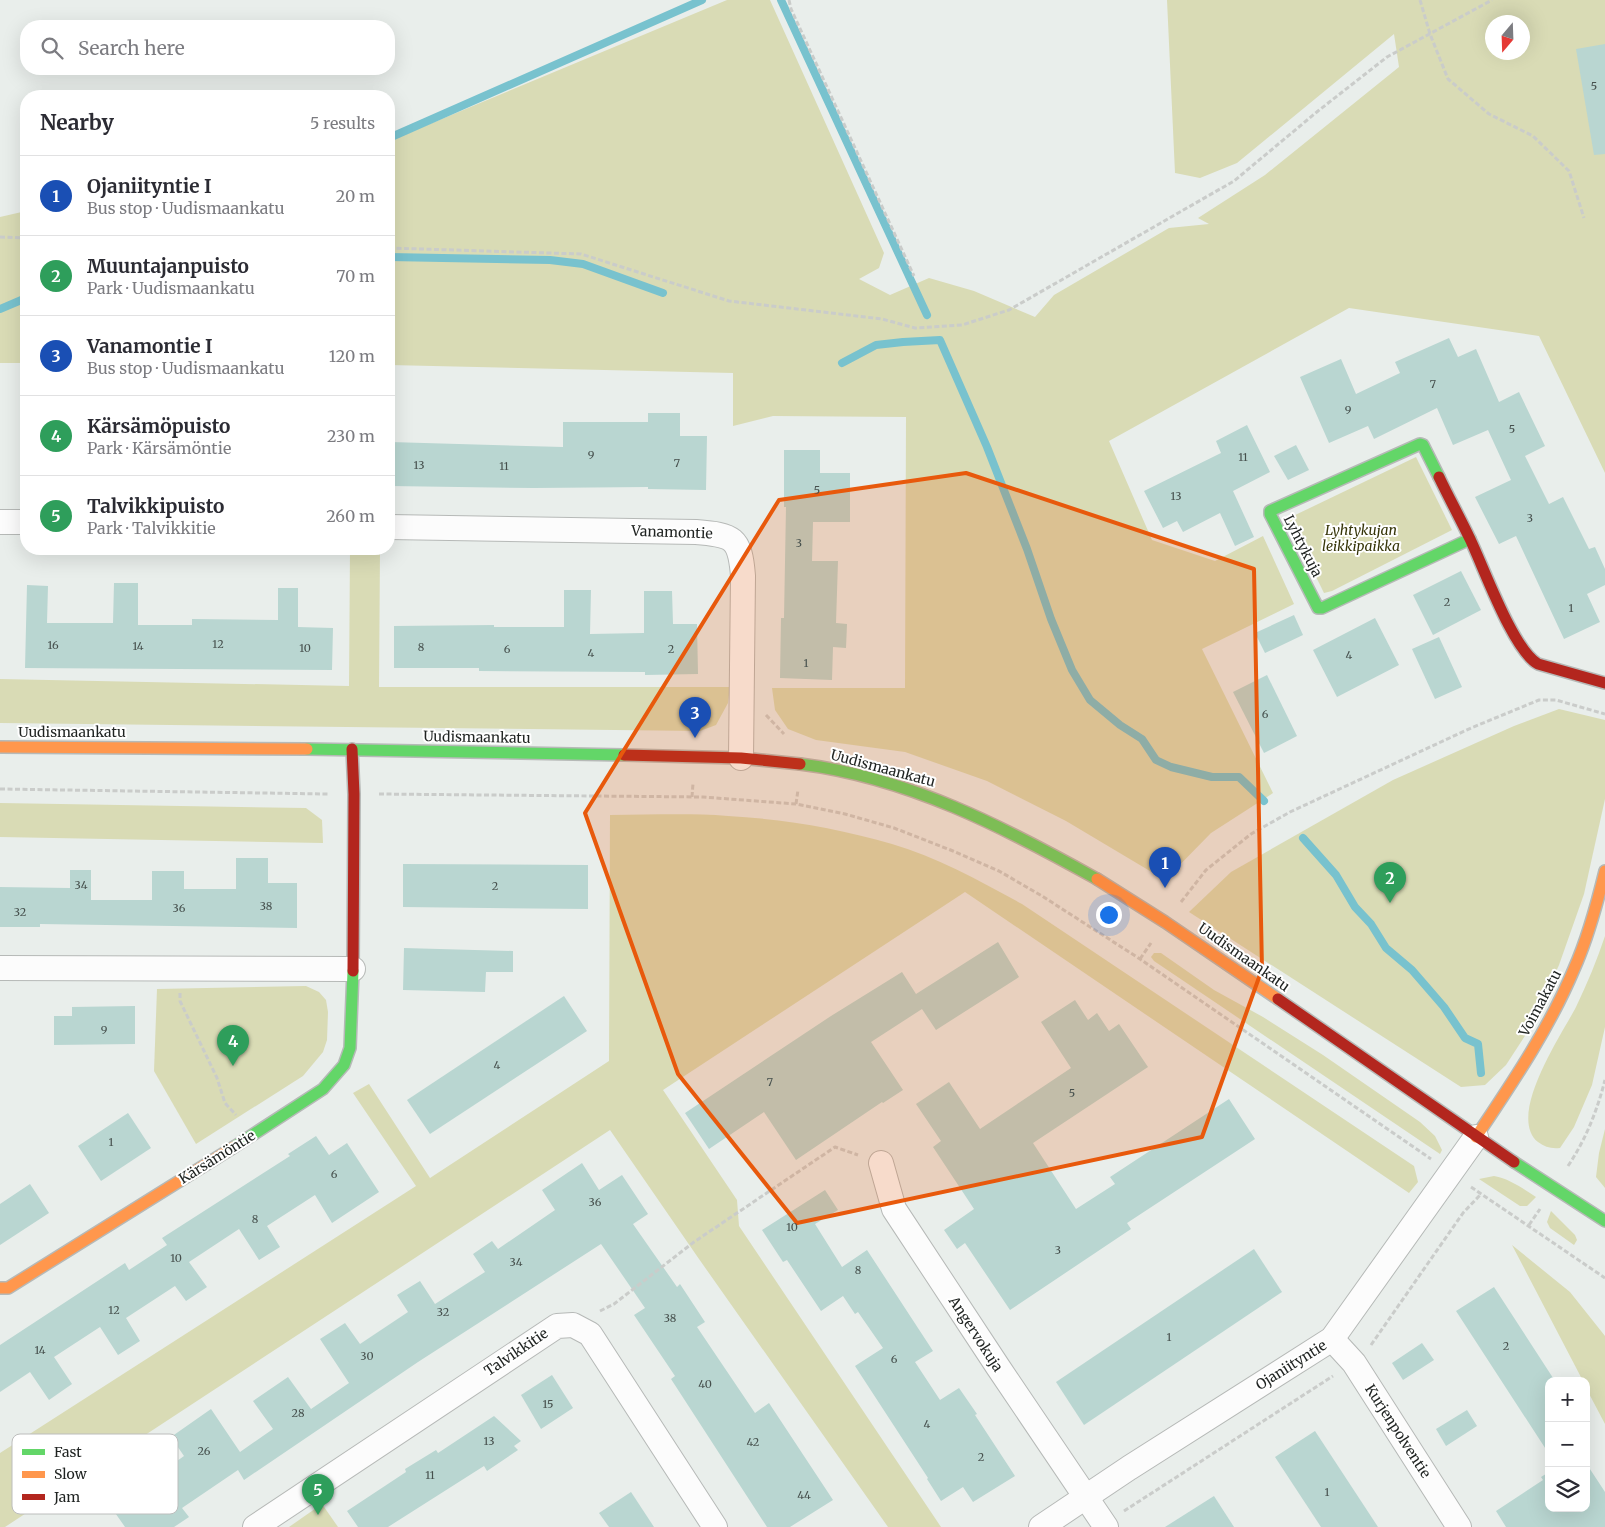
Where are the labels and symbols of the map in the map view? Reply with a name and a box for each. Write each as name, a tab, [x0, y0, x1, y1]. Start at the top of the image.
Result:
north arrow	[1485, 15, 1530, 60]
house number: 5	[1591, 79, 1597, 93]
house number: 7	[1430, 377, 1436, 391]
house number: 9	[1345, 403, 1352, 417]
house number: 5	[1509, 422, 1515, 436]
house number: 9	[588, 448, 595, 462]
house number: 11	[1238, 450, 1248, 464]
house number: 7	[674, 456, 680, 470]
house number: 13	[414, 458, 424, 472]
house number: 11	[499, 459, 509, 473]
house number: 5	[814, 483, 820, 497]
house number: 13	[1171, 489, 1181, 503]
house number: 3	[1527, 511, 1533, 525]
street label: Lyhtykuja	[1280, 512, 1327, 581]
park label: Lyhtykujan leikkipaikka	[1322, 521, 1400, 555]
street label: Vanamontie	[630, 522, 713, 542]
house number: 3	[796, 536, 802, 550]
house number: 2	[1444, 595, 1450, 609]
house number: 1	[1569, 601, 1574, 615]
house number: 12	[212, 637, 224, 651]
house number: 16	[47, 638, 59, 652]
house number: 14	[132, 639, 144, 653]
house number: 8	[418, 640, 425, 654]
house number: 10	[299, 641, 311, 655]
house number: 6	[504, 642, 511, 656]
house number: 2	[668, 642, 674, 656]
house number: 4	[588, 646, 595, 660]
house number: 4	[1346, 648, 1353, 662]
house number: 1	[804, 656, 809, 670]
pin: 3	[679, 697, 711, 738]
house number: 6	[1262, 707, 1269, 721]
street label: Uudismaankatu	[18, 723, 126, 741]
street label: Uudismaankatu	[423, 727, 531, 747]
street label: Uudismaankatu	[829, 745, 937, 791]
pin: 1	[1149, 847, 1181, 888]
pin: 2	[1374, 862, 1406, 903]
house number: 34	[75, 878, 88, 892]
house number: 2	[492, 879, 498, 893]
house number: 38	[260, 899, 273, 913]
house number: 36	[173, 901, 186, 915]
your location	[1096, 902, 1122, 928]
house number: 32	[14, 905, 26, 919]
street label: Uudismaankatu	[1195, 919, 1293, 995]
street label: Voimakatu	[1514, 966, 1565, 1040]
house number: 9	[101, 1023, 108, 1037]
pin: 4	[217, 1025, 249, 1066]
house number: 4	[494, 1058, 501, 1072]
house number: 7	[767, 1075, 773, 1089]
house number: 5	[1069, 1086, 1075, 1100]
street label: Kärsämöntie	[175, 1126, 259, 1188]
house number: 1	[109, 1135, 114, 1149]
house number: 6	[331, 1167, 338, 1181]
house number: 36	[589, 1195, 602, 1209]
house number: 8	[252, 1212, 259, 1226]
house number: 10	[786, 1220, 798, 1234]
house number: 3	[1055, 1243, 1061, 1257]
house number: 10	[170, 1251, 182, 1265]
house number: 34	[510, 1255, 523, 1269]
house number: 8	[855, 1263, 862, 1277]
street label: Angervokuja	[944, 1292, 1007, 1375]
house number: 12	[108, 1303, 120, 1317]
house number: 32	[437, 1305, 449, 1319]
house number: 38	[664, 1311, 677, 1325]
street label: Talvikkitie	[481, 1324, 551, 1380]
house number: 1	[1167, 1330, 1172, 1344]
street label: Ojaniityntie	[1252, 1336, 1330, 1394]
house number: 2	[1503, 1339, 1509, 1353]
house number: 14	[34, 1343, 46, 1357]
house number: 30	[360, 1349, 374, 1363]
house number: 6	[891, 1352, 898, 1366]
house number: 40	[698, 1377, 712, 1391]
street label: Kurjenpolventie	[1361, 1381, 1435, 1481]
house number: 15	[542, 1397, 554, 1411]
house number: 28	[292, 1406, 305, 1420]
house number: 4	[924, 1417, 931, 1431]
legend	[12, 1434, 178, 1514]
house number: 13	[484, 1434, 494, 1448]
house number: 42	[747, 1435, 759, 1449]
text: Fast	[54, 1443, 82, 1461]
house number: 26	[198, 1444, 211, 1458]
house number: 2	[978, 1450, 984, 1464]
text: Slow	[54, 1465, 87, 1483]
house number: 11	[425, 1468, 435, 1482]
pin: 5	[302, 1474, 334, 1515]
house number: 1	[1325, 1485, 1330, 1499]
text: Jam	[53, 1488, 80, 1506]
house number: 44	[797, 1488, 811, 1502]

